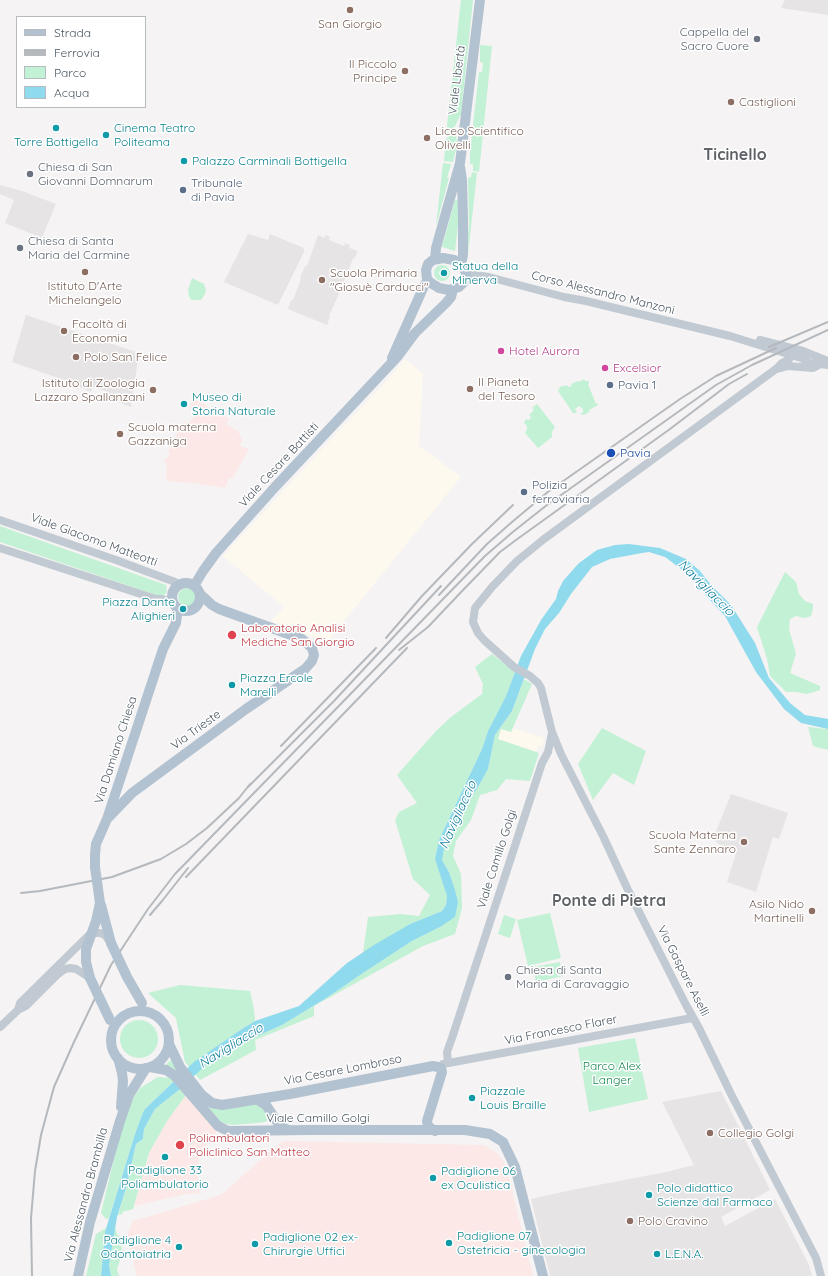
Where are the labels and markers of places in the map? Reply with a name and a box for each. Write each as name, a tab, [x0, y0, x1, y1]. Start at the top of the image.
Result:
marker: San Giorgio	[345, 5, 355, 15]
place label: San Giorgio	[318, 17, 382, 31]
place label: Cappella del Sacro Cuore	[680, 25, 749, 53]
marker: Cappella del Sacro Cuore	[752, 34, 762, 44]
place label: Il Piccolo Principe	[349, 57, 397, 85]
marker: Il Piccolo Principe	[400, 66, 410, 76]
place label: Castiglioni	[739, 95, 796, 109]
marker: Castiglioni	[726, 97, 736, 107]
place label: Cinema Teatro Politeama	[114, 121, 195, 149]
marker: Torre Bottigella	[51, 123, 61, 133]
place label: Liceo Scientifico Olivelli	[435, 124, 524, 152]
marker: Cinema Teatro Politeama	[101, 130, 111, 140]
marker: Liceo Scientifico Olivelli	[422, 133, 432, 143]
place label: Torre Bottigella	[14, 135, 98, 149]
place label: Palazzo Carminali Bottigella	[192, 154, 347, 168]
marker: Palazzo Carminali Bottigella	[179, 156, 189, 166]
place label: Chiesa di San Giovanni Domnarum	[38, 160, 153, 188]
marker: Chiesa di San Giovanni Domnarum	[25, 169, 35, 179]
place label: Tribunale di Pavia	[191, 176, 242, 204]
marker: Tribunale di Pavia	[178, 185, 188, 195]
place label: Chiesa di Santa Maria del Carmine	[28, 234, 130, 262]
marker: Chiesa di Santa Maria del Carmine	[15, 243, 25, 253]
place label: Statua della Minerva	[452, 259, 518, 287]
place label: Scuola Primaria "Giosuè Carducci"	[330, 266, 429, 294]
marker: Istituto D'Arte Michelangelo	[80, 267, 90, 277]
marker: Statua della Minerva	[439, 268, 449, 278]
marker: Scuola Primaria "Giosuè Carducci"	[317, 275, 327, 285]
place label: Istituto D'Arte Michelangelo	[48, 279, 122, 307]
place label: Facoltà di Economia	[72, 317, 127, 345]
marker: Facoltà di Economia	[59, 326, 69, 336]
place label: Hotel Aurora	[509, 344, 580, 358]
marker: Hotel Aurora	[496, 346, 506, 356]
place label: Polo San Felice	[84, 350, 167, 364]
marker: Polo San Felice	[71, 352, 81, 362]
place label: Excelsior	[613, 361, 661, 375]
marker: Excelsior	[600, 363, 610, 373]
place label: Il Pianeta del Tesoro	[478, 375, 535, 403]
place label: Istituto di Zoologia Lazzaro Spallanzani	[34, 376, 145, 404]
place label: Pavia 1	[618, 378, 656, 392]
marker: Pavia 1	[605, 380, 615, 390]
marker: Il Pianeta del Tesoro	[465, 384, 475, 394]
marker: Istituto di Zoologia Lazzaro Spallanzani	[148, 385, 158, 395]
place label: Museo di Storia Naturale	[192, 390, 276, 418]
marker: Museo di Storia Naturale	[179, 399, 189, 409]
place label: Scuola materna Gazzaniga	[128, 420, 216, 448]
marker: Scuola materna Gazzaniga	[115, 429, 125, 439]
place label: Pavia	[620, 446, 650, 460]
marker: Pavia	[605, 447, 617, 459]
place label: Polizia ferroviaria	[532, 478, 589, 506]
marker: Polizia ferroviaria	[519, 487, 529, 497]
place label: Piazza Dante Alighieri	[102, 595, 175, 623]
marker: Piazza Dante Alighieri	[178, 604, 188, 614]
place label: Laboratorio Analisi Mediche San Giorgio	[241, 621, 355, 649]
marker: Laboratorio Analisi Mediche San Giorgio	[226, 629, 238, 641]
place label: Piazza Ercole Marelli	[240, 671, 313, 699]
marker: Piazza Ercole Marelli	[227, 680, 237, 690]
place label: Scuola Materna Sante Zennaro	[649, 828, 736, 856]
marker: Scuola Materna Sante Zennaro	[739, 837, 749, 847]
place label: Asilo Nido Martinelli	[749, 897, 804, 925]
marker: Asilo Nido Martinelli	[807, 906, 817, 916]
place label: Chiesa di Santa Maria di Caravaggio	[516, 963, 629, 991]
marker: Chiesa di Santa Maria di Caravaggio	[503, 972, 513, 982]
place label: Piazzale Louis Braille	[480, 1084, 546, 1112]
marker: Piazzale Louis Braille	[467, 1093, 477, 1103]
place label: Collegio Golgi	[718, 1126, 794, 1140]
marker: Collegio Golgi	[705, 1128, 715, 1138]
place label: Poliambulatori Policlinico San Matteo	[189, 1131, 310, 1159]
marker: Poliambulatori Policlinico San Matteo	[174, 1139, 186, 1151]
marker: Padiglione 33 Poliambulatorio	[160, 1152, 170, 1162]
place label: Padiglione 33 Poliambulatorio	[121, 1163, 209, 1191]
place label: Padiglione 06 ex Oculistica	[441, 1164, 516, 1192]
marker: Padiglione 06 ex Oculistica	[428, 1173, 438, 1183]
place label: Polo didattico Scienze dal Farmaco	[657, 1181, 773, 1209]
marker: Polo didattico Scienze dal Farmaco	[644, 1190, 654, 1200]
place label: Polo Cravino	[638, 1214, 708, 1228]
marker: Polo Cravino	[625, 1216, 635, 1226]
place label: Padiglione 07 Ostetricia - ginecologia	[457, 1229, 586, 1257]
place label: Padiglione 02 ex- Chirurgie Uffici	[263, 1230, 359, 1258]
place label: Padiglione 4 Odontoiatria	[101, 1233, 171, 1261]
marker: Padiglione 07 Ostetricia - ginecologia	[444, 1238, 454, 1248]
marker: Padiglione 02 ex- Chirurgie Uffici	[250, 1239, 260, 1249]
marker: Padiglione 4 Odontoiatria	[174, 1242, 184, 1252]
place label: L.E.N.A.	[665, 1247, 703, 1261]
marker: L.E.N.A.	[652, 1249, 662, 1259]

